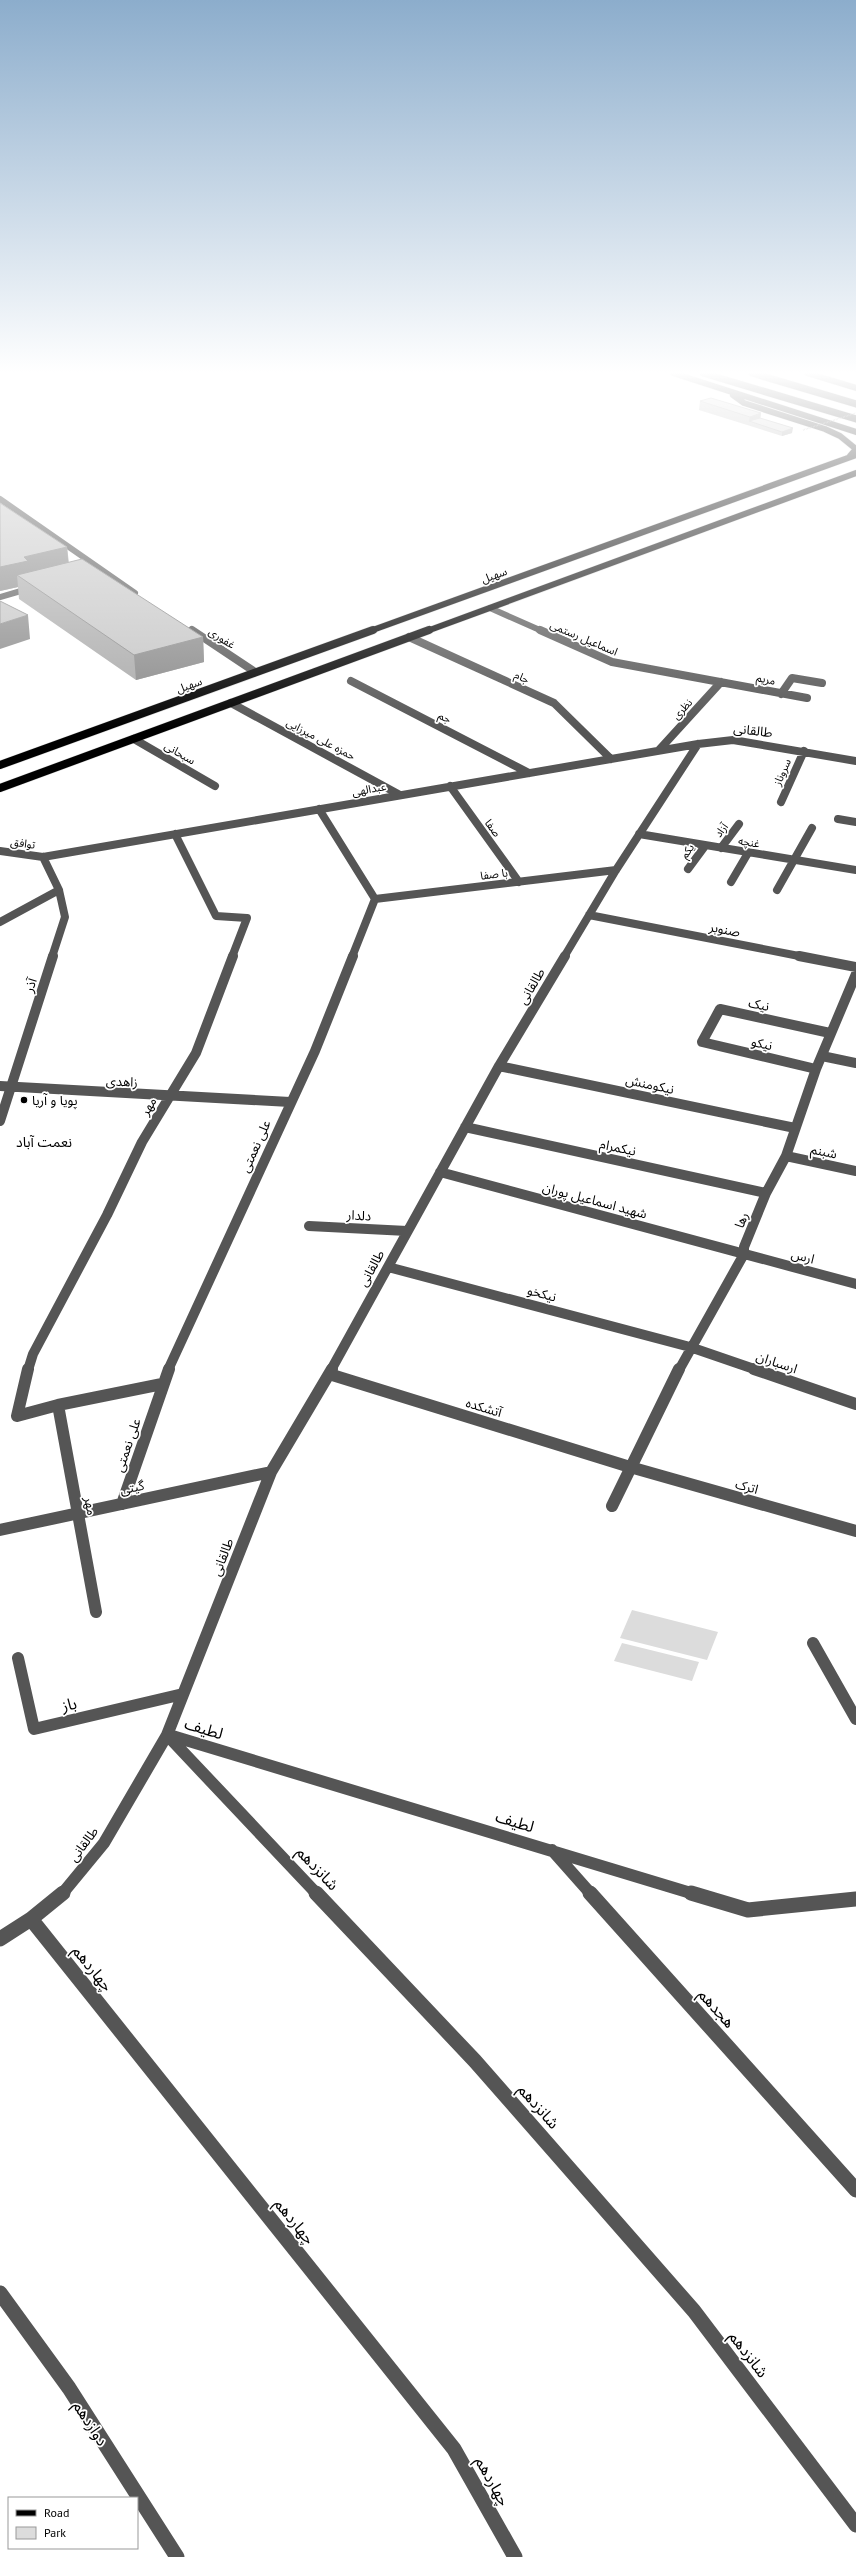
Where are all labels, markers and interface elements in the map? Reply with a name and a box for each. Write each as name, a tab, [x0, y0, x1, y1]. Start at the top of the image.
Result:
street label: سهیل	[479, 564, 509, 586]
street label: اسماعیل رستمی	[548, 617, 620, 659]
street label: غفوری	[206, 624, 238, 652]
street label: جام	[512, 668, 532, 688]
street label: مریم	[755, 670, 777, 690]
street label: سهیل	[174, 674, 204, 696]
street label: نظری	[669, 696, 695, 722]
street label: جم	[435, 708, 454, 728]
street label: حمزه علی میرزایی	[284, 715, 358, 763]
street label: طالقانی	[732, 720, 774, 741]
street label: سبحانی	[162, 739, 198, 768]
street label: سروناز	[769, 756, 794, 789]
street label: عبدالهی	[351, 779, 388, 799]
street label: صفا	[482, 816, 504, 840]
street label: آزاد	[711, 819, 731, 840]
street label: غنچه	[737, 833, 761, 852]
street label: توافق	[10, 834, 36, 852]
street label: یکم	[677, 841, 699, 862]
street label: با صفا	[479, 865, 509, 883]
street label: صنوبر	[707, 918, 742, 941]
street label: طالقانی	[514, 965, 549, 1007]
street label: آذر	[20, 975, 41, 995]
street label: نیک	[747, 994, 771, 1015]
street label: نیکو	[750, 1033, 774, 1054]
street label: نیکومنش	[624, 1071, 676, 1098]
street label: زاهدی	[106, 1072, 138, 1091]
place label: پویا و آریا	[32, 1092, 78, 1110]
street label: مهر	[136, 1094, 161, 1119]
marker: پویا و آریا	[19, 1095, 29, 1105]
street label: علی نعمتی	[236, 1117, 275, 1175]
district label: نعمت آباد	[16, 1133, 72, 1151]
street label: نیکمرام	[598, 1135, 638, 1161]
street label: شبنم	[809, 1140, 839, 1165]
street label: شهید اسماعیل پوران	[541, 1178, 649, 1224]
street label: دلدار	[345, 1206, 372, 1225]
street label: رها	[731, 1210, 752, 1231]
street label: ارس	[789, 1245, 816, 1268]
street label: طالقانی	[354, 1247, 388, 1290]
street label: نیکخو	[525, 1281, 558, 1305]
street label: ارسباران	[754, 1348, 800, 1377]
street label: آتشکده	[464, 1394, 505, 1421]
street label: علی نعمتی	[110, 1416, 145, 1474]
street label: اترک	[733, 1475, 760, 1498]
street label: گیتی	[118, 1476, 147, 1498]
street label: مهر	[80, 1494, 101, 1517]
street label: طالقانی	[207, 1536, 238, 1579]
street label: باز	[59, 1693, 78, 1716]
street label: لطیف	[182, 1713, 226, 1743]
street label: لطیف	[493, 1806, 537, 1836]
street label: طالقانی	[65, 1823, 102, 1865]
street label: شانزدهم	[290, 1842, 343, 1896]
street label: چهاردهم	[66, 1941, 118, 1997]
street label: هجدهم	[692, 1984, 740, 2034]
street label: شانزدهم	[512, 2079, 564, 2135]
street label: چهاردهم	[268, 2194, 320, 2250]
street label: شانزدهم	[723, 2327, 773, 2383]
street label: دوازدهم	[67, 2397, 113, 2451]
street label: چهاردهم	[469, 2453, 515, 2511]
legend	[8, 2497, 138, 2549]
text: Road	[44, 2505, 69, 2520]
text: Park	[44, 2525, 66, 2540]

